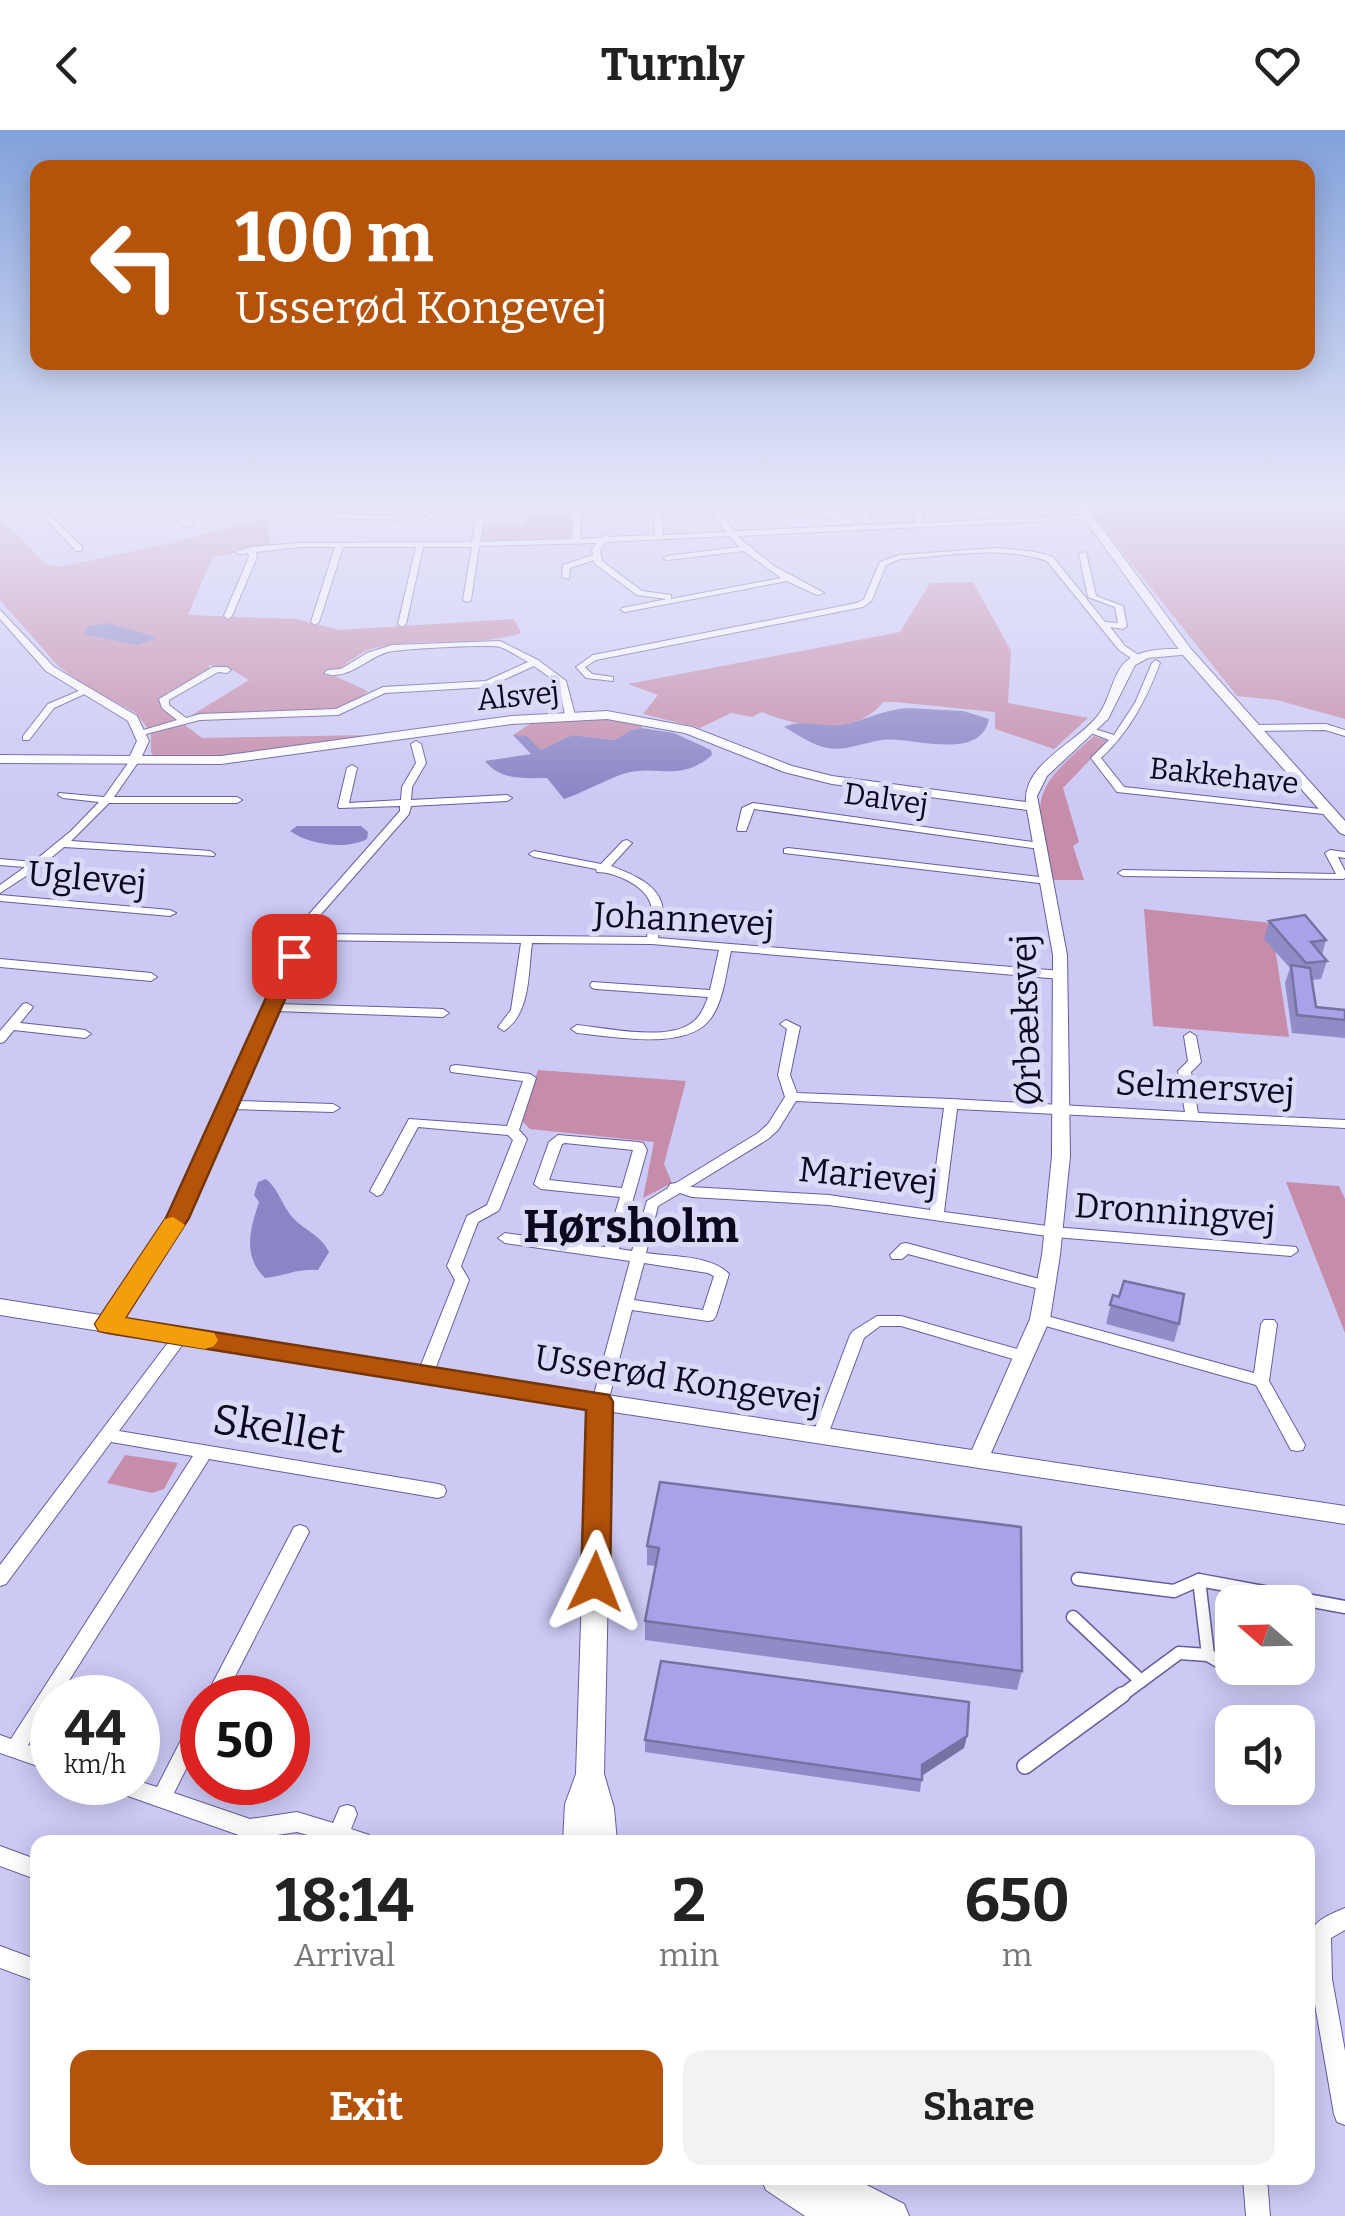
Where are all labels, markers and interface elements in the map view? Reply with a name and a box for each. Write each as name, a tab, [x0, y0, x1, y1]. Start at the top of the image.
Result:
icon: back	[40, 38, 95, 93]
text: Turnly	[601, 38, 744, 92]
icon: heart	[1250, 38, 1305, 93]
text: 100 m	[235, 196, 434, 280]
icon: left	[70, 200, 200, 330]
text: Usserød Kongevej	[235, 281, 607, 335]
street label: Alsvej	[475, 674, 561, 718]
street label: Bakkehave	[1148, 750, 1300, 802]
street label: Dalvej	[842, 775, 930, 823]
street label: Uglevej	[26, 852, 148, 904]
street label: Johannevej	[592, 893, 775, 945]
pin	[252, 914, 337, 999]
icon: arrive	[267, 929, 322, 984]
street label: Ørbæksvej	[1002, 933, 1050, 1107]
street label: Selmersvej	[1114, 1061, 1296, 1113]
street label: Marievej	[796, 1148, 940, 1204]
street label: Dronningvej	[1073, 1184, 1277, 1240]
district label: Hørsholm	[523, 1200, 739, 1254]
street label: Usserød Kongevej	[532, 1336, 824, 1422]
street label: Skellet	[209, 1394, 349, 1464]
position arrow	[543, 1530, 647, 1634]
north arrow	[1215, 1585, 1315, 1685]
map controls	[1215, 1585, 1315, 1805]
speed limit sign: 50	[180, 1675, 310, 1805]
text: 44	[64, 1698, 126, 1758]
button: sound	[1215, 1705, 1315, 1805]
text: km/h	[64, 1750, 126, 1780]
text: 18:14	[275, 1865, 414, 1937]
text: 2	[672, 1865, 706, 1937]
text: 650	[964, 1865, 1070, 1937]
text: Arrival	[294, 1936, 395, 1974]
text: min	[659, 1936, 719, 1974]
text: m	[1002, 1936, 1032, 1974]
button: Exit	[70, 2050, 663, 2165]
button: Share	[683, 2050, 1275, 2165]

